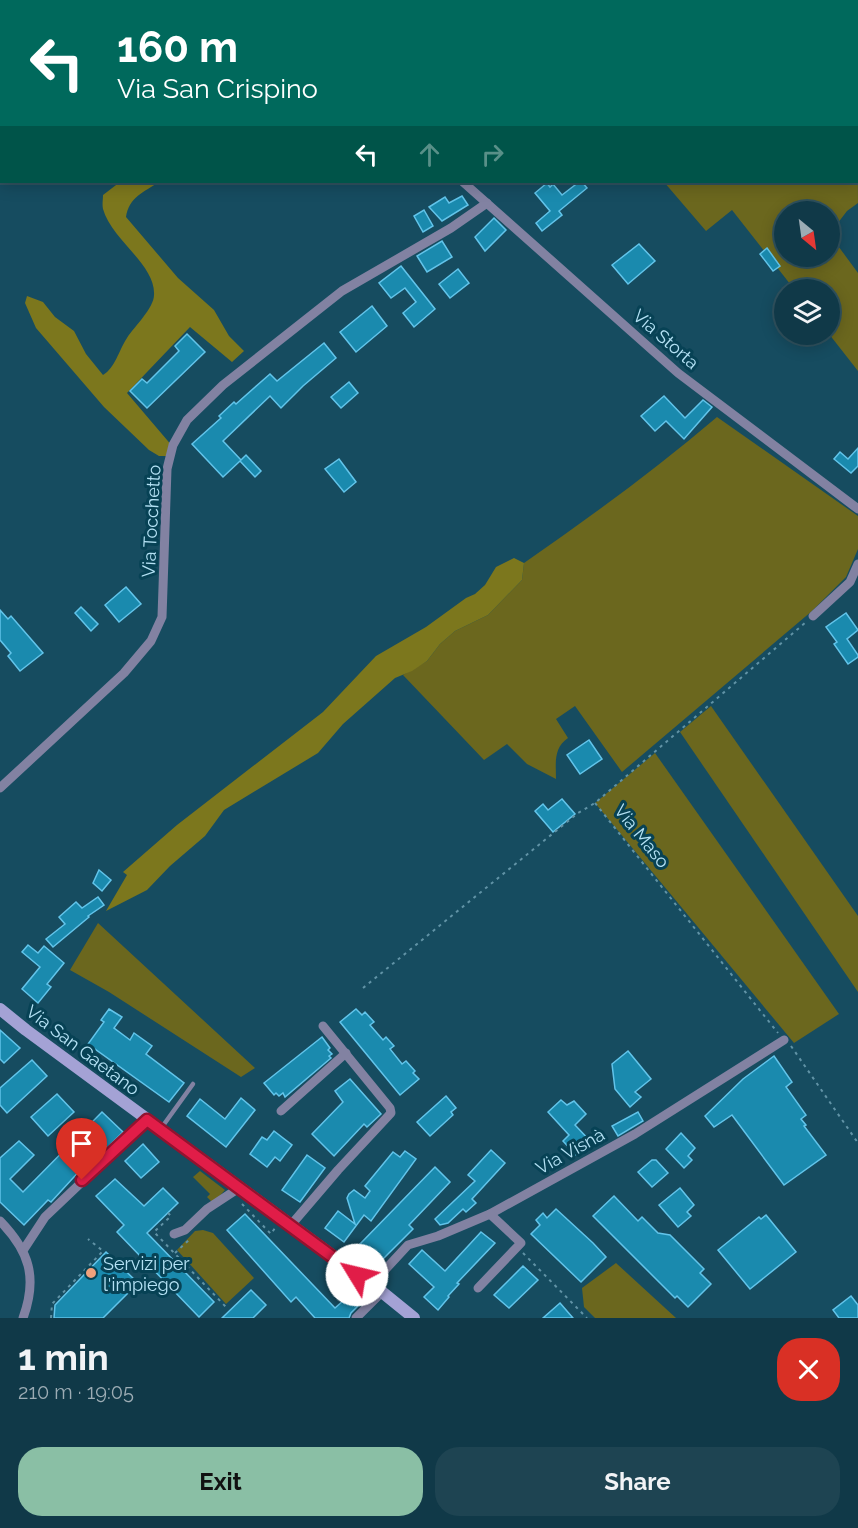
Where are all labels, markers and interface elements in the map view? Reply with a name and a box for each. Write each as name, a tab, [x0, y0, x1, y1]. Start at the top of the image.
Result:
text: 160 m	[117, 23, 238, 72]
icon: left	[18, 24, 96, 102]
text: Via San Crispino	[117, 73, 318, 104]
icon: left	[350, 138, 383, 171]
icon: ahead	[413, 138, 446, 171]
icon: right	[476, 138, 509, 171]
north arrow	[774, 201, 840, 267]
map controls	[774, 201, 840, 345]
button: layers	[774, 279, 840, 345]
street label: Via Storta	[629, 305, 703, 373]
street label: Via Tocchetto	[138, 464, 164, 578]
street label: Via Maso	[610, 800, 674, 872]
street label: Via San Gaetano	[22, 1001, 144, 1100]
pin	[56, 1118, 107, 1180]
street label: Via Visnà	[532, 1124, 608, 1178]
icon: arrive	[65, 1127, 98, 1160]
position arrow	[325, 1243, 389, 1307]
place label: Servizi per l'impiego	[103, 1253, 190, 1295]
marker: Servizi per l'impiego	[84, 1266, 98, 1280]
text: 1 min	[18, 1336, 109, 1378]
button: close	[777, 1338, 840, 1401]
text: 210 m · 19:05	[18, 1380, 134, 1404]
button: Exit	[18, 1447, 423, 1516]
button: Share	[435, 1447, 840, 1516]

